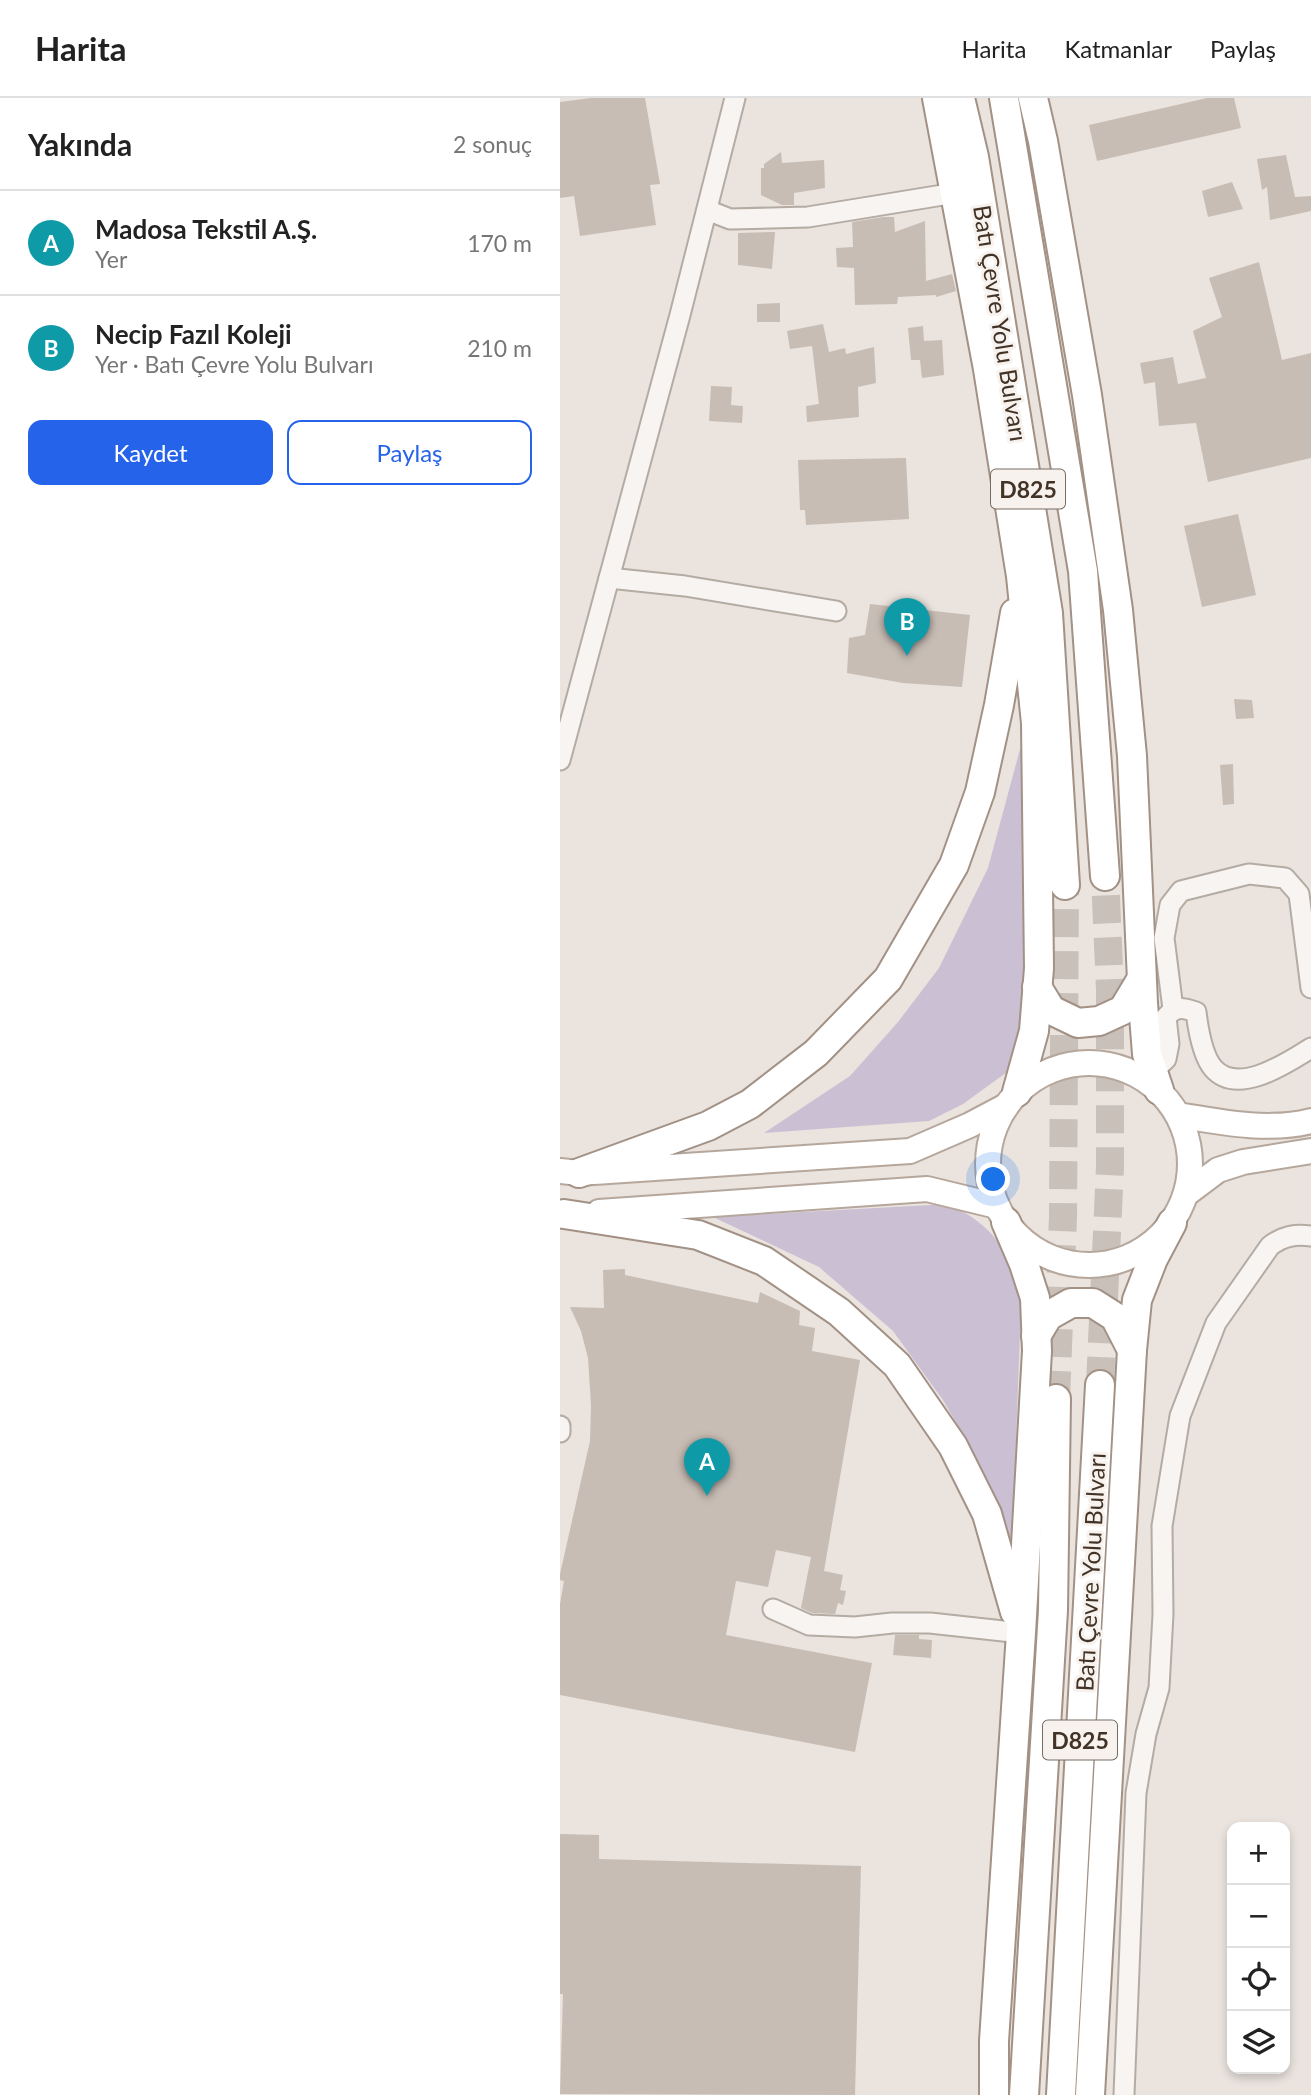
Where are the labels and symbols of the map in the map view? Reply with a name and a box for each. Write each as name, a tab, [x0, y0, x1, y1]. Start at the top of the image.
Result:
street label: Batı Çevre Yolu Bulvarı	[968, 203, 1034, 443]
road number: D825	[991, 470, 1065, 508]
pin: B	[884, 598, 930, 656]
your location	[976, 1162, 1010, 1196]
pin: A	[684, 1438, 730, 1496]
street label: Batı Çevre Yolu Bulvarı	[1069, 1452, 1111, 1692]
road number: D825	[1043, 1721, 1117, 1760]

